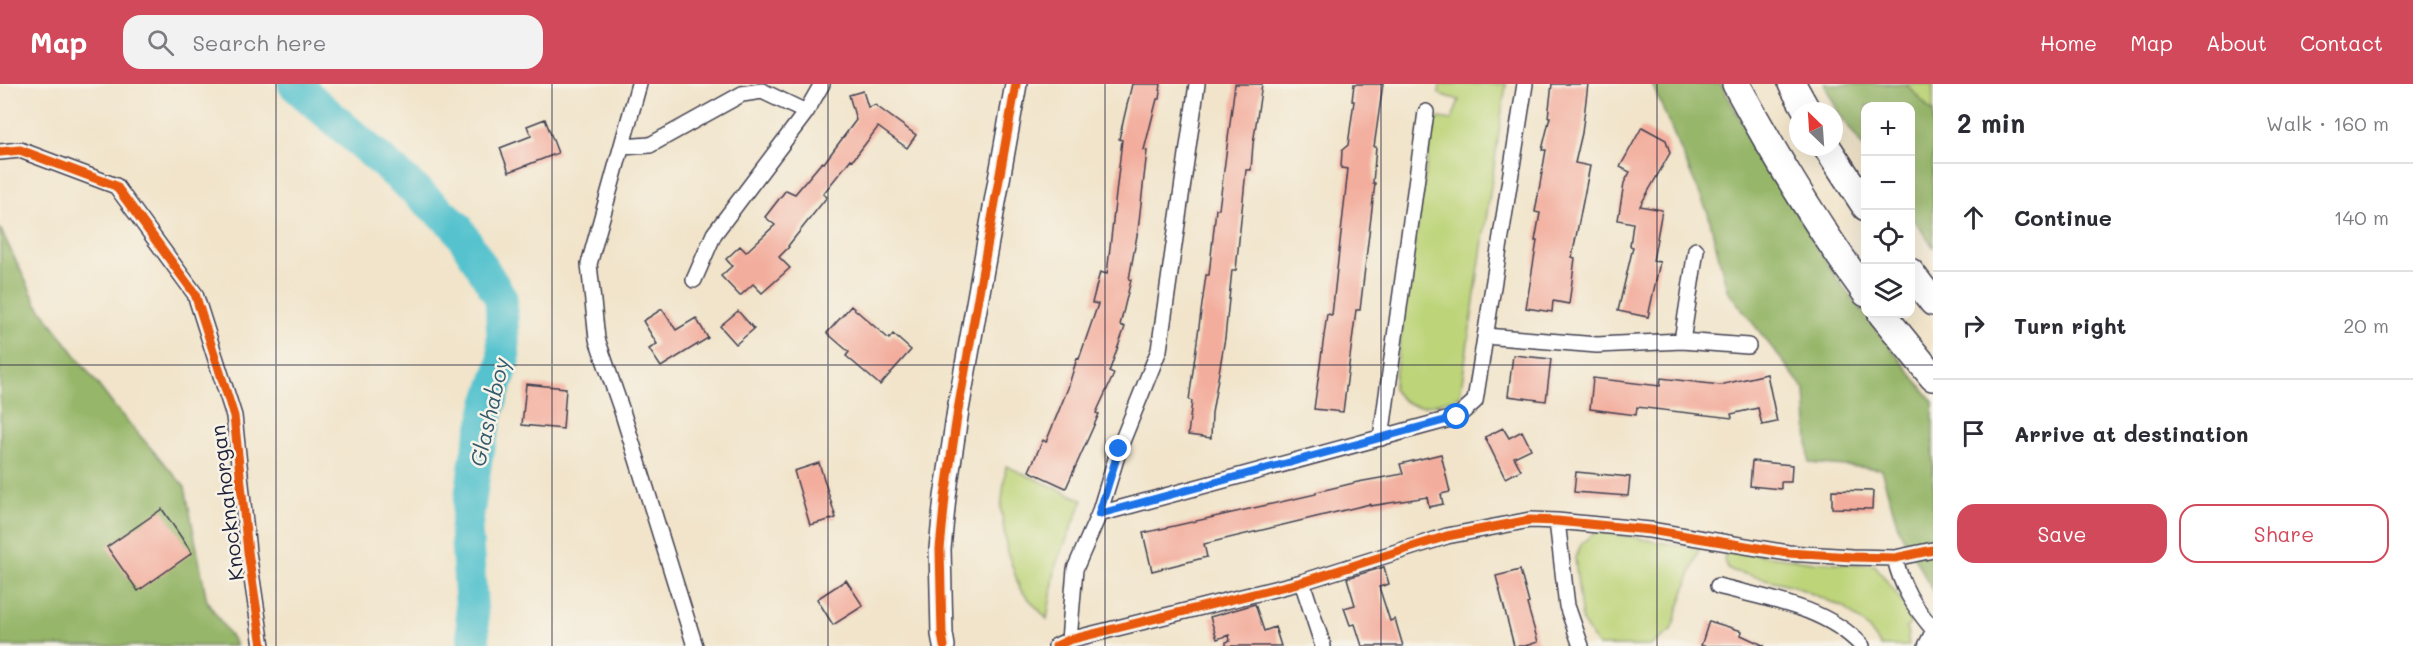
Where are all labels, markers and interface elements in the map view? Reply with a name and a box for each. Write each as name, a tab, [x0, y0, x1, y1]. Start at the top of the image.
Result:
search box	[123, 15, 543, 69]
text: Map	[30, 24, 87, 60]
icon: search	[144, 26, 177, 59]
text: Search here	[192, 28, 326, 57]
text: Home	[2040, 29, 2097, 56]
text: Map	[2130, 29, 2173, 56]
text: About	[2206, 29, 2267, 56]
text: Contact	[2300, 29, 2383, 56]
north arrow	[1789, 102, 1843, 156]
map controls	[1861, 102, 1915, 318]
button: +	[1861, 102, 1915, 156]
text: 2 min	[1957, 106, 2025, 140]
text: Walk · 160 m	[2266, 110, 2389, 136]
button: −	[1861, 156, 1915, 210]
icon: ahead	[1957, 201, 1990, 234]
text: Continue	[2014, 203, 2112, 232]
text: 140 m	[2334, 204, 2389, 230]
button: locate	[1861, 210, 1915, 264]
button: layers	[1861, 264, 1915, 318]
icon: right	[1957, 309, 1990, 342]
text: Turn right	[2014, 311, 2126, 340]
text: 20 m	[2343, 312, 2389, 338]
water label: Glashaboy	[462, 354, 516, 469]
route start	[1443, 403, 1469, 429]
icon: arrive	[1957, 417, 1990, 450]
text: Arrive at destination	[2014, 419, 2249, 448]
street label: Knocknahorgan	[203, 424, 249, 582]
route end	[1105, 435, 1131, 461]
button: Save	[1957, 504, 2167, 563]
button: Share	[2179, 504, 2389, 563]

